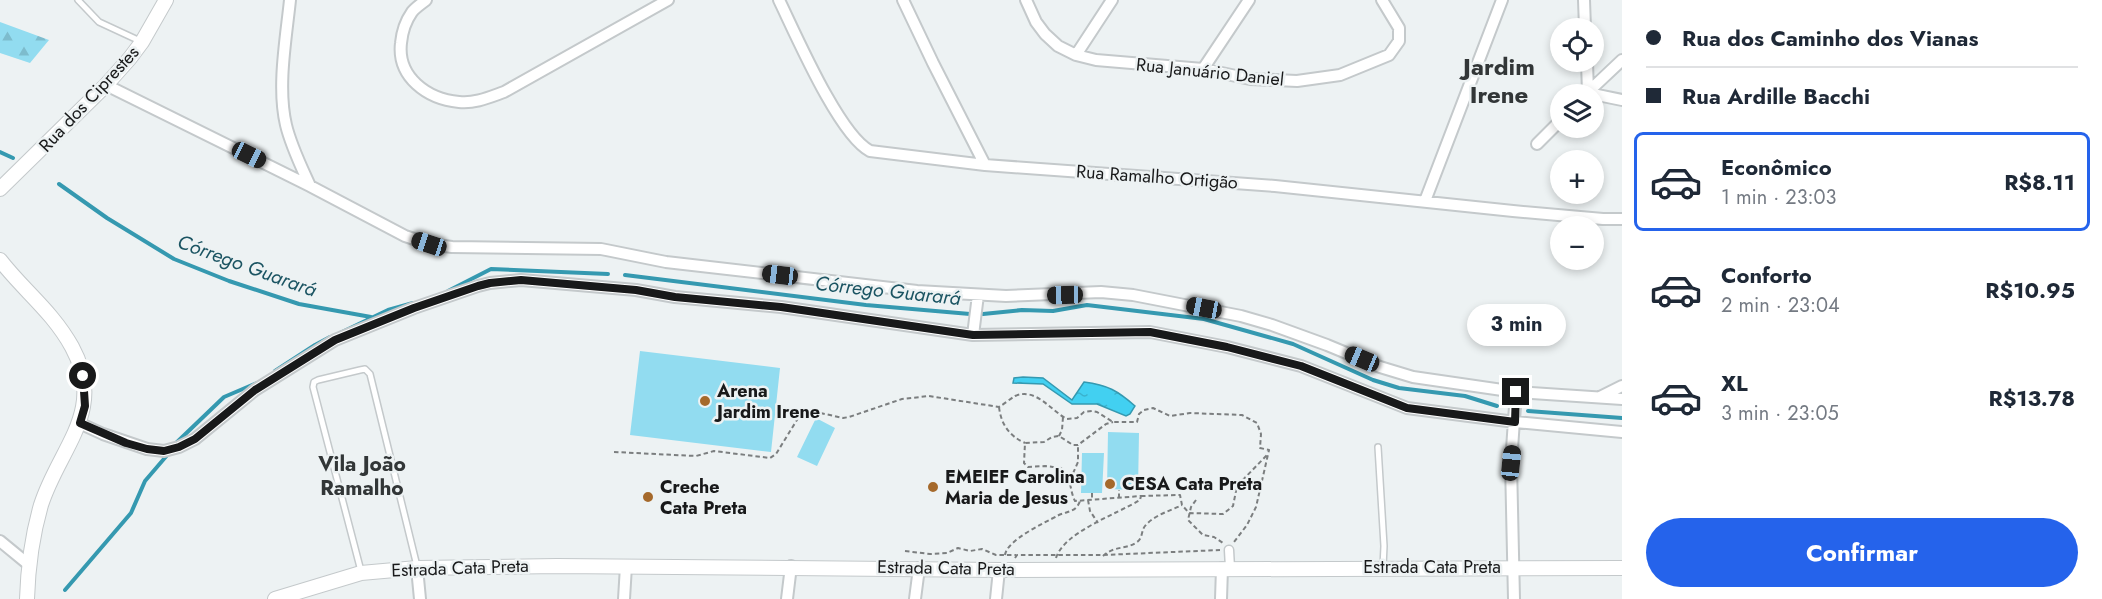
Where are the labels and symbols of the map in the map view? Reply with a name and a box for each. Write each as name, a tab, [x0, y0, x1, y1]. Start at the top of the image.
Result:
street label: Rua dos Ciprestes	[33, 40, 145, 158]
district label: Jardim Irene	[1459, 49, 1535, 112]
street label: Rua Januário Daniel	[1135, 51, 1285, 93]
car	[229, 139, 269, 171]
street label: Rua Ramalho Ortigão	[1075, 158, 1239, 196]
water label: Córrego Guarará	[173, 227, 321, 305]
car	[409, 230, 449, 258]
car	[761, 264, 799, 286]
water label: Córrego Guarará	[814, 269, 962, 313]
car	[1047, 286, 1083, 304]
car	[1185, 296, 1223, 320]
callout: 3 min	[1466, 305, 1565, 347]
car	[1342, 344, 1382, 374]
route start	[69, 362, 96, 389]
place label: Arena Jardim Irene	[714, 378, 820, 425]
route end	[1502, 378, 1529, 405]
marker: Arena Jardim Irene	[698, 394, 712, 408]
car	[1500, 444, 1522, 482]
district label: Vila João Ramalho	[317, 449, 406, 503]
place label: EMEIEF Carolina Maria de Jesus	[945, 464, 1085, 511]
place label: CESA Cata Preta	[1122, 471, 1262, 497]
place label: Creche Cata Preta	[660, 474, 747, 521]
marker: CESA Cata Preta	[1103, 477, 1117, 491]
marker: EMEIEF Carolina Maria de Jesus	[926, 480, 940, 494]
marker: Creche Cata Preta	[641, 490, 655, 504]
street label: Estrada Cata Preta	[391, 553, 529, 583]
street label: Estrada Cata Preta	[877, 554, 1015, 582]
street label: Estrada Cata Preta	[1363, 554, 1501, 580]

